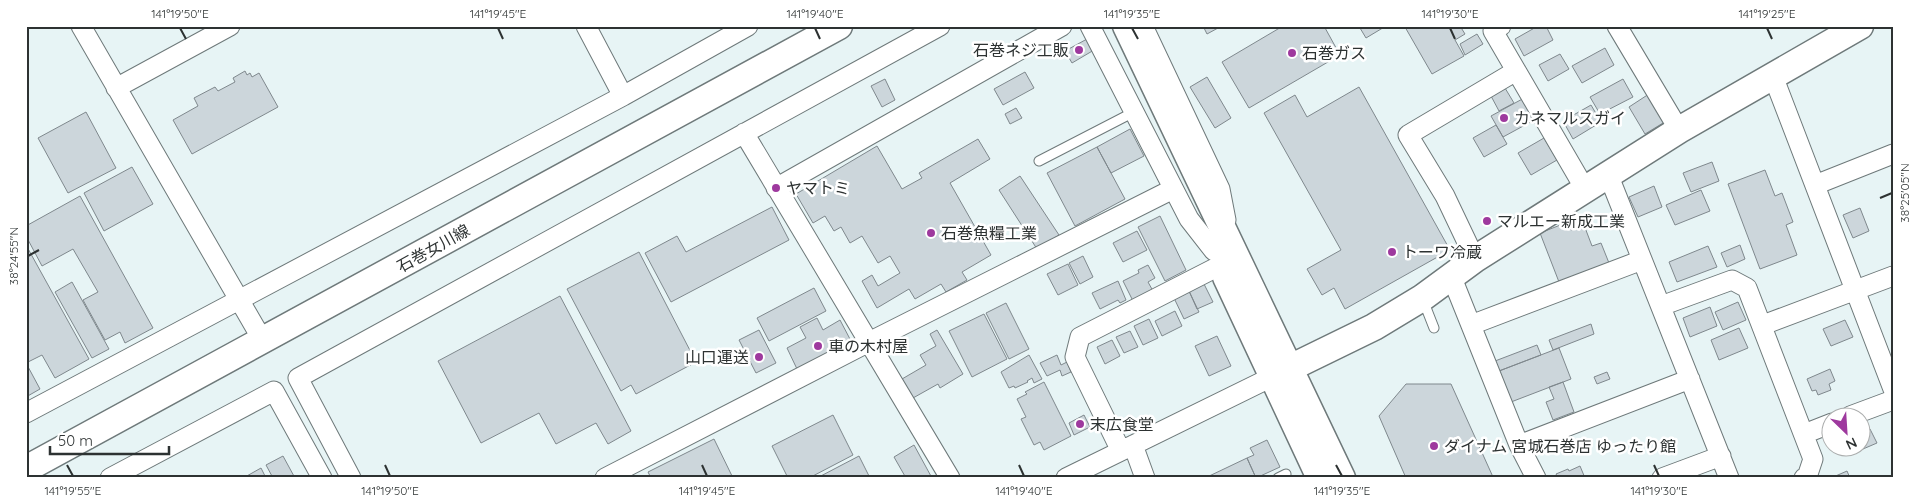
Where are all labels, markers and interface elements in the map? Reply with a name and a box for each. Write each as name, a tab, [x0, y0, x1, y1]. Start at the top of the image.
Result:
text: 141°19'50"E	[151, 6, 209, 21]
text: 141°19'45"E	[470, 6, 527, 21]
text: 141°19'40"E	[786, 6, 844, 21]
text: 141°19'35"E	[1104, 6, 1160, 21]
text: 141°19'30"E	[1421, 6, 1479, 21]
text: 141°19'25"E	[1739, 6, 1796, 21]
place label: 石巻ネジ工販	[973, 40, 1069, 60]
place label: 石巻ガス	[1302, 43, 1366, 63]
marker: 石巻ネジ工販	[1073, 44, 1085, 56]
marker: 石巻ガス	[1286, 47, 1298, 59]
place label: カネマルスガイ	[1514, 108, 1626, 128]
marker: カネマルスガイ	[1498, 112, 1510, 124]
text: 38°25'05"N	[1897, 163, 1912, 223]
place label: ヤマトミ	[786, 178, 850, 198]
marker: ヤマトミ	[770, 182, 782, 194]
place label: マルエー新成工業	[1497, 211, 1625, 231]
marker: マルエー新成工業	[1481, 215, 1493, 227]
street label: 石巻女川線	[393, 220, 473, 276]
place label: 石巻魚糧工業	[941, 223, 1037, 243]
text: 38°24'55"N	[6, 227, 21, 285]
marker: 石巻魚糧工業	[925, 227, 937, 239]
place label: トーワ冷蔵	[1402, 242, 1482, 262]
marker: トーワ冷蔵	[1386, 246, 1398, 258]
place label: 車の木村屋	[828, 336, 908, 356]
marker: 車の木村屋	[812, 340, 824, 352]
place label: 山口運送	[685, 347, 749, 367]
marker: 山口運送	[753, 351, 765, 363]
north arrow	[1822, 406, 1872, 456]
place label: 末広食堂	[1090, 414, 1154, 434]
marker: 末広食堂	[1074, 418, 1086, 430]
scale bar	[50, 424, 169, 456]
text: 50 m	[58, 431, 93, 450]
text: N	[1843, 433, 1860, 454]
place label: ダイナム 宮城石巻店 ゆったり館	[1444, 436, 1676, 456]
marker: ダイナム 宮城石巻店 ゆったり館	[1428, 440, 1440, 452]
text: 141°19'55"E	[45, 483, 102, 498]
text: 141°19'50"E	[361, 483, 419, 498]
text: 141°19'45"E	[679, 483, 736, 498]
text: 141°19'40"E	[995, 483, 1053, 498]
text: 141°19'35"E	[1314, 483, 1370, 498]
text: 141°19'30"E	[1630, 483, 1688, 498]

